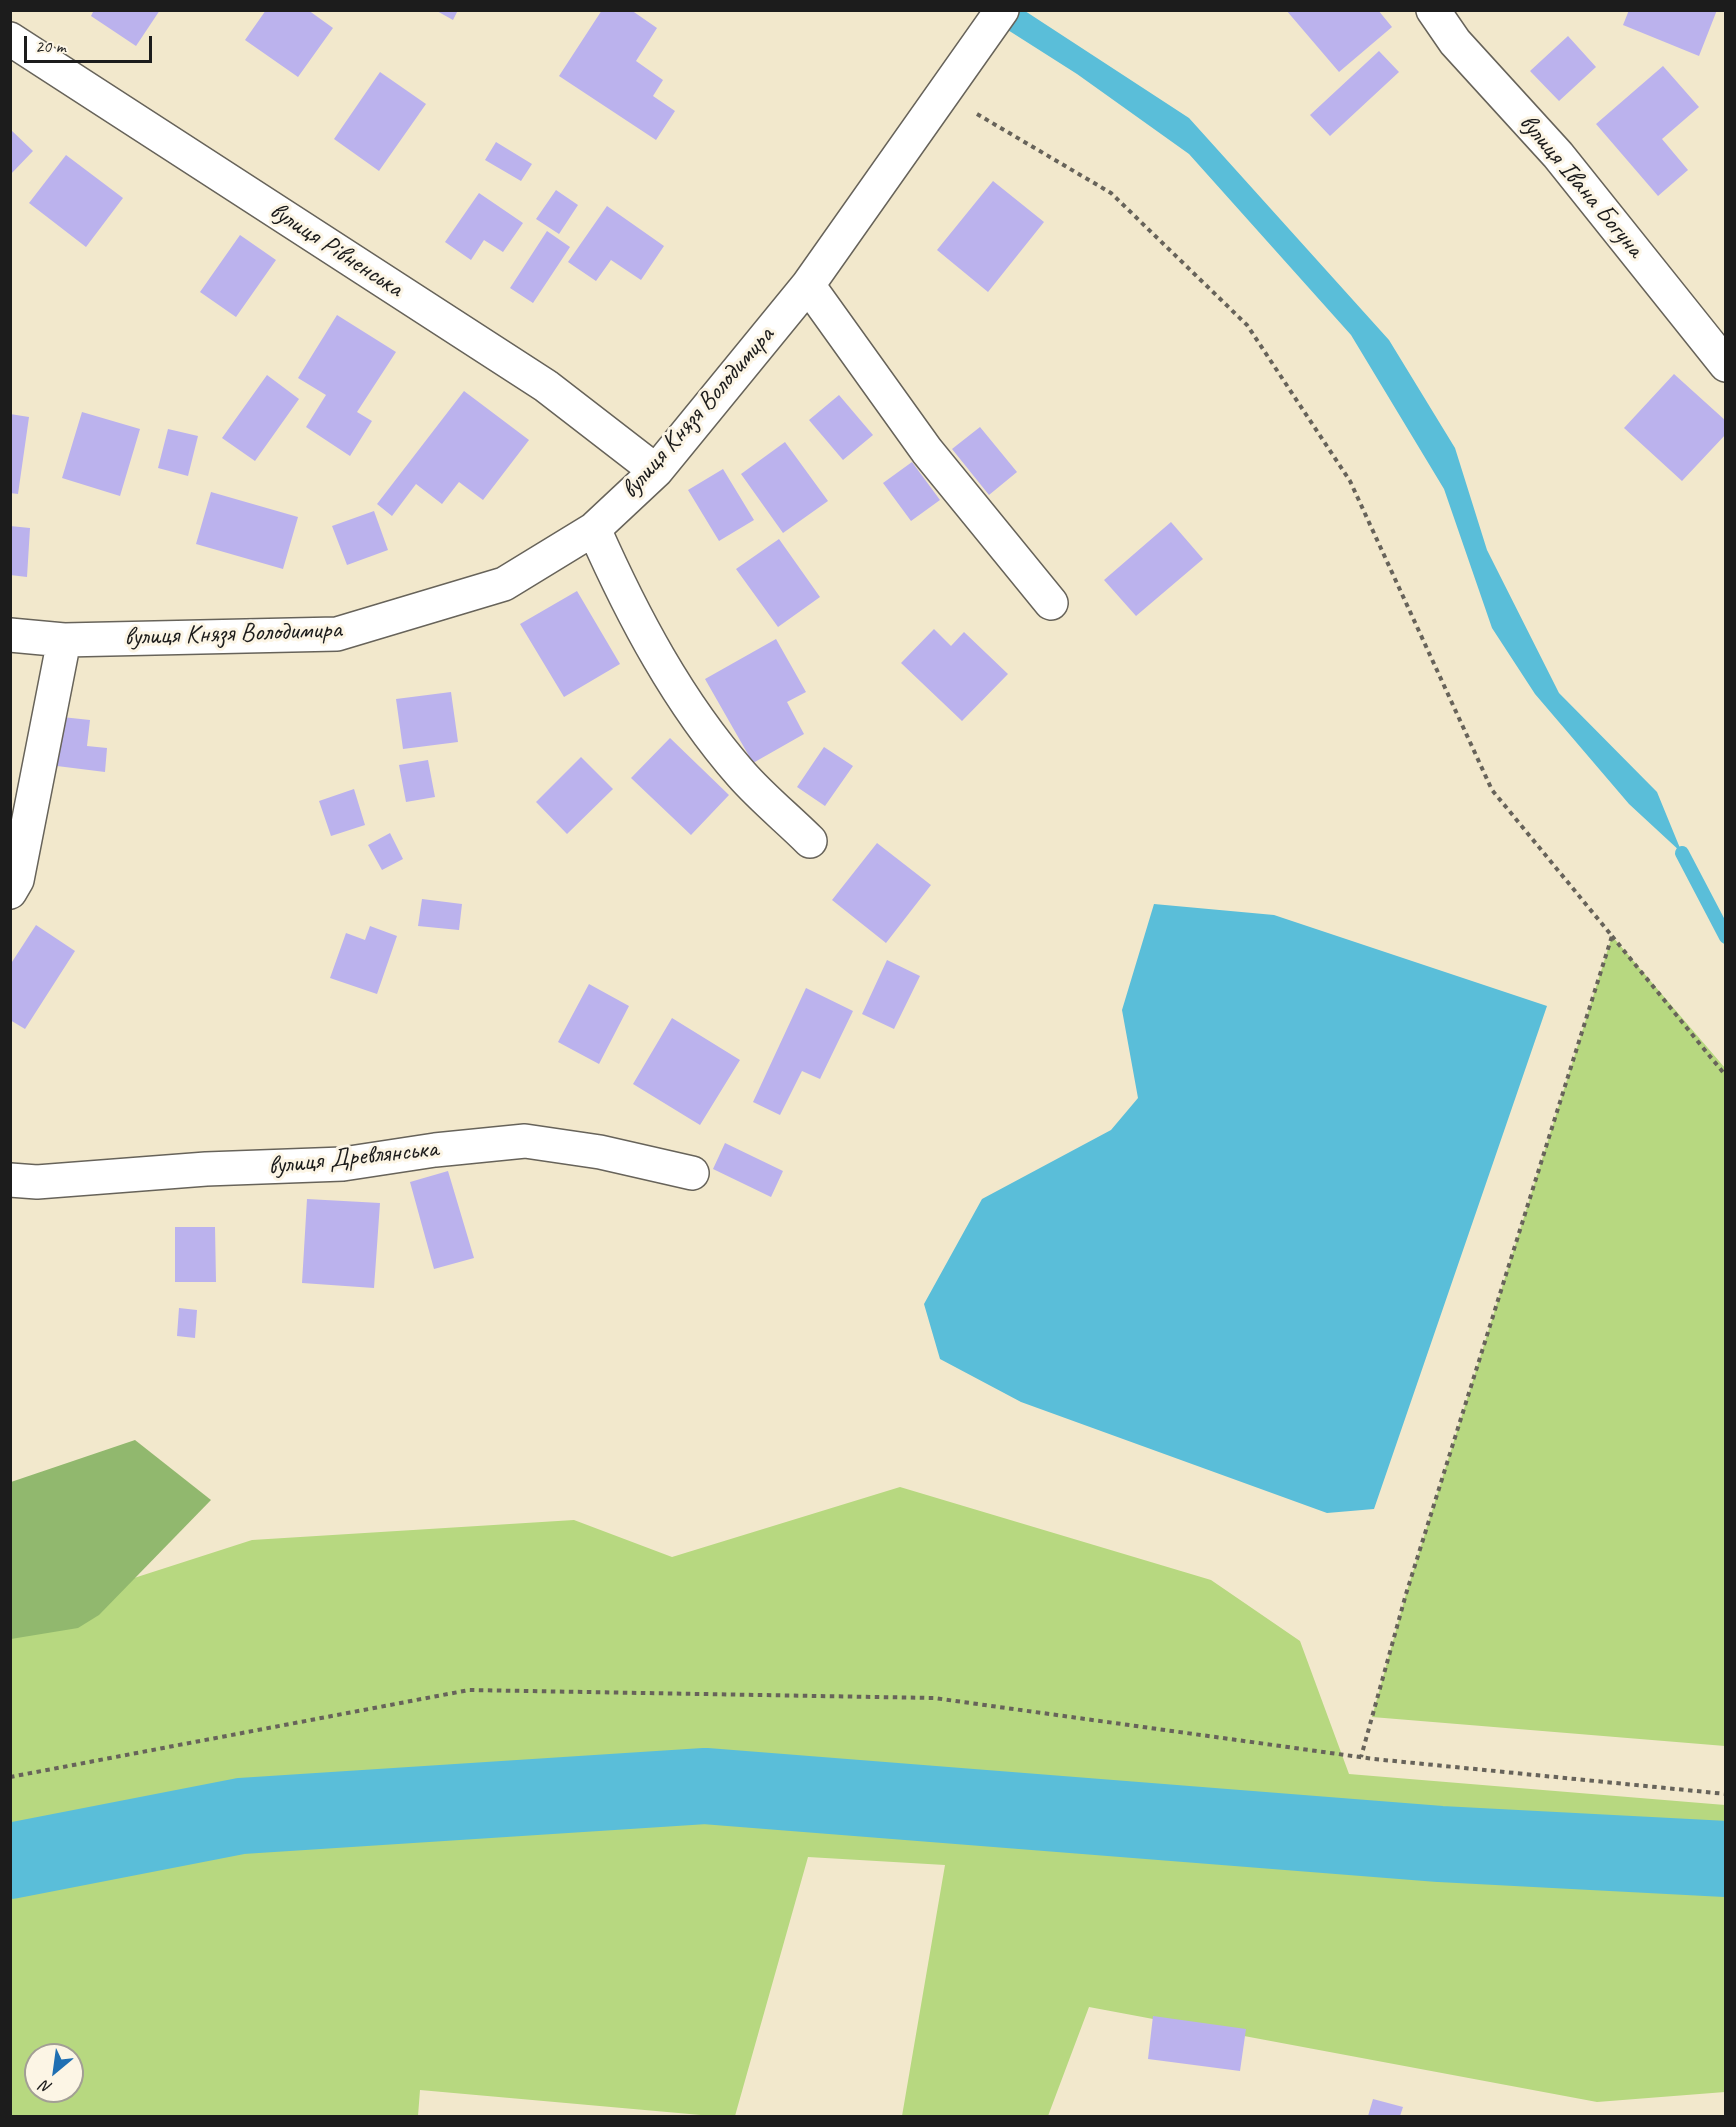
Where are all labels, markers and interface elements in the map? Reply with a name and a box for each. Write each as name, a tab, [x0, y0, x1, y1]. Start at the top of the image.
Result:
scale bar	[27, 24, 154, 62]
text: 20 m	[35, 35, 66, 57]
street label: вулиця Івана Богуна	[1512, 108, 1650, 264]
street label: вулиця Рівненська	[264, 195, 408, 305]
street label: вулиця Князя Володимира	[615, 321, 781, 505]
street label: вулиця Князя Володимира	[124, 615, 342, 653]
street label: вулиця Древлянська	[267, 1134, 439, 1182]
north arrow	[24, 2043, 84, 2103]
text: N	[37, 2076, 55, 2098]

